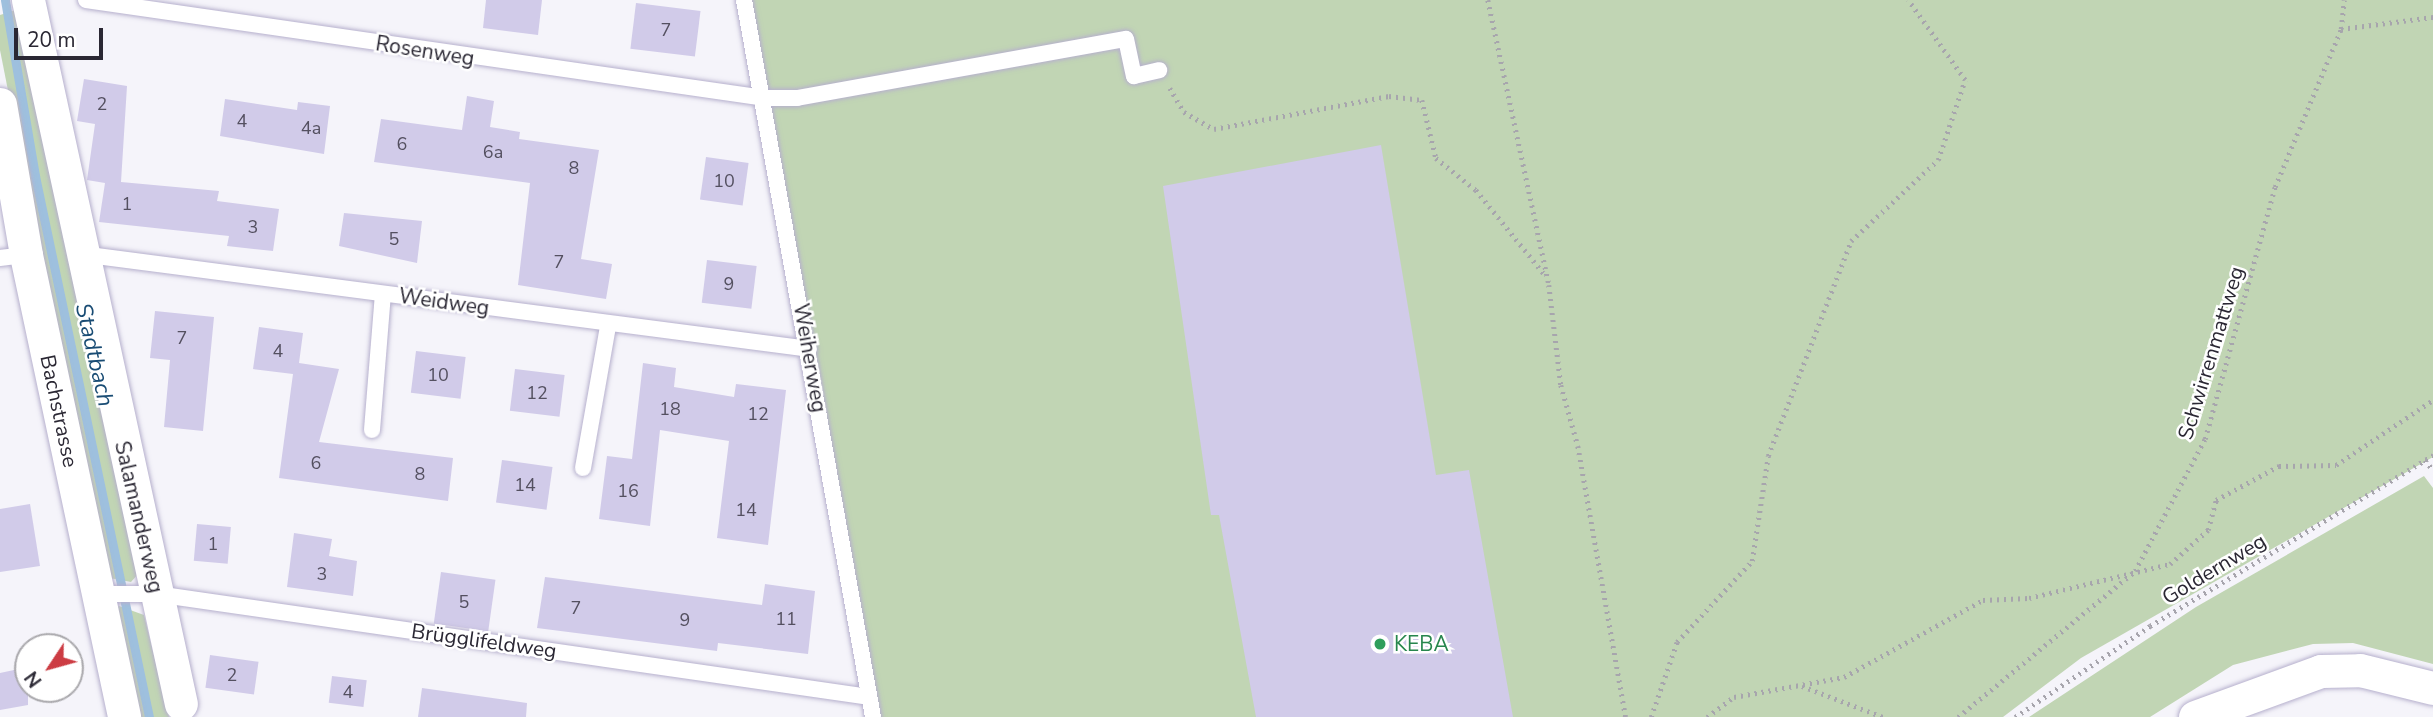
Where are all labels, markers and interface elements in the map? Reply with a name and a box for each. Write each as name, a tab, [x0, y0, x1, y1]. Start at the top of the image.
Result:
scale bar	[18, 14, 107, 58]
house number: 7	[661, 19, 671, 41]
text: 20 m	[27, 26, 76, 54]
street label: Rosenweg	[374, 31, 476, 71]
house number: 2	[97, 93, 107, 115]
house number: 4	[237, 110, 247, 132]
house number: 4a	[301, 117, 321, 139]
house number: 6	[397, 133, 407, 155]
house number: 6a	[483, 141, 503, 163]
house number: 8	[569, 157, 579, 179]
house number: 10	[713, 170, 735, 192]
house number: 1	[122, 193, 132, 215]
house number: 3	[248, 216, 258, 238]
house number: 5	[389, 228, 399, 250]
house number: 7	[554, 251, 564, 273]
street label: Schwirrenmattweg	[2173, 263, 2249, 443]
house number: 9	[724, 273, 734, 295]
street label: Weidweg	[397, 283, 491, 321]
water label: Stadtbach	[69, 301, 119, 409]
street label: Weiherweg	[788, 302, 832, 414]
house number: 7	[177, 327, 187, 349]
house number: 4	[273, 340, 283, 362]
street label: Bachstrasse	[35, 353, 83, 469]
house number: 10	[427, 364, 449, 386]
house number: 12	[526, 382, 548, 404]
house number: 18	[659, 398, 681, 420]
house number: 12	[747, 403, 769, 425]
street label: Salamanderweg	[109, 439, 169, 595]
house number: 6	[311, 452, 321, 474]
house number: 8	[415, 463, 425, 485]
house number: 14	[514, 474, 536, 496]
house number: 16	[617, 480, 639, 502]
house number: 14	[735, 499, 757, 521]
street label: Goldernweg	[2157, 528, 2271, 610]
house number: 1	[208, 533, 218, 555]
house number: 3	[317, 563, 327, 585]
house number: 5	[459, 591, 469, 613]
house number: 7	[571, 597, 581, 619]
house number: 11	[775, 608, 797, 630]
house number: 9	[680, 609, 690, 631]
street label: Brügglifeldweg	[410, 618, 558, 664]
place label: KEBA	[1394, 631, 1449, 657]
north arrow	[14, 633, 84, 703]
marker: KEBA	[1372, 636, 1388, 652]
house number: 2	[227, 664, 237, 686]
text: N	[19, 666, 48, 693]
house number: 4	[343, 681, 353, 703]

